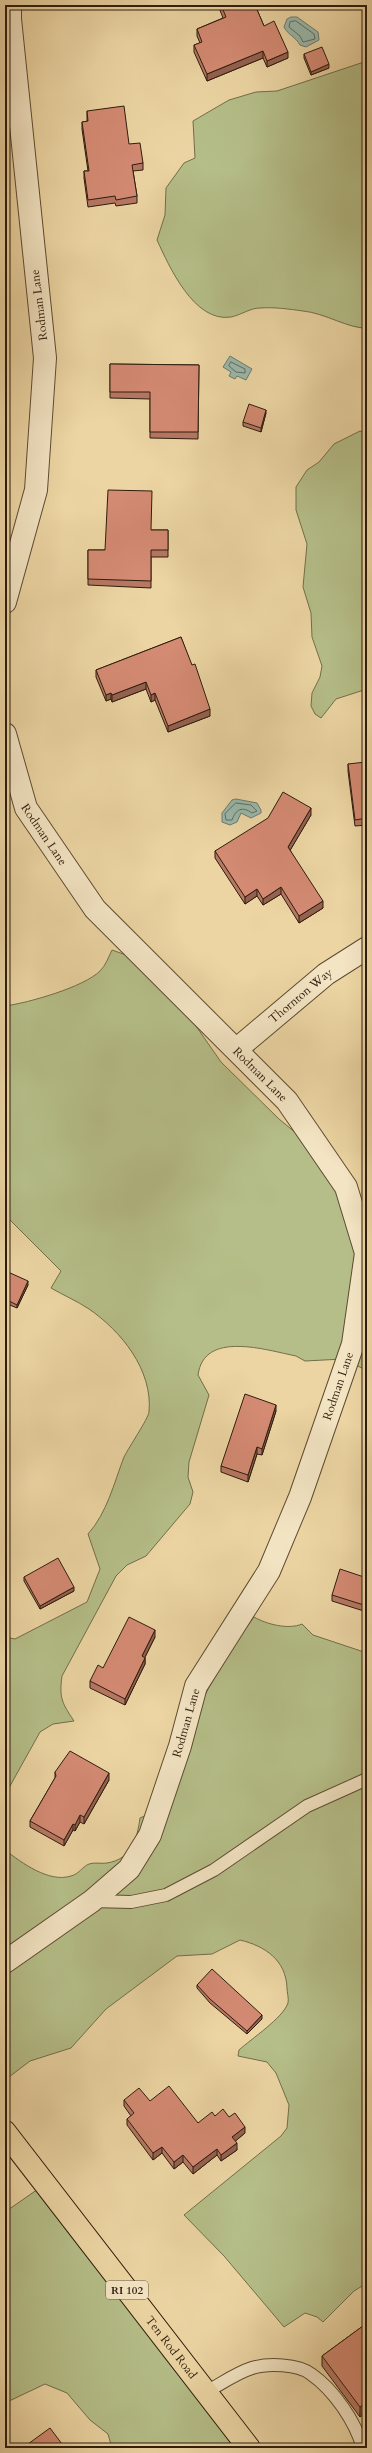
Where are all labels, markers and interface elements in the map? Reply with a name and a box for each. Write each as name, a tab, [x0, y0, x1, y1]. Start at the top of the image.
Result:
street label: Rodman Lane	[27, 269, 51, 341]
street label: Rodman Lane	[17, 801, 71, 868]
street label: Thornton Way	[265, 964, 336, 1027]
street label: Rodman Lane	[229, 1043, 291, 1105]
street label: Rodman Lane	[319, 1350, 357, 1422]
street label: Rodman Lane	[168, 1687, 204, 1759]
road number: RI 102	[106, 2281, 148, 2299]
street label: Ten Rod Road	[142, 2313, 201, 2382]

